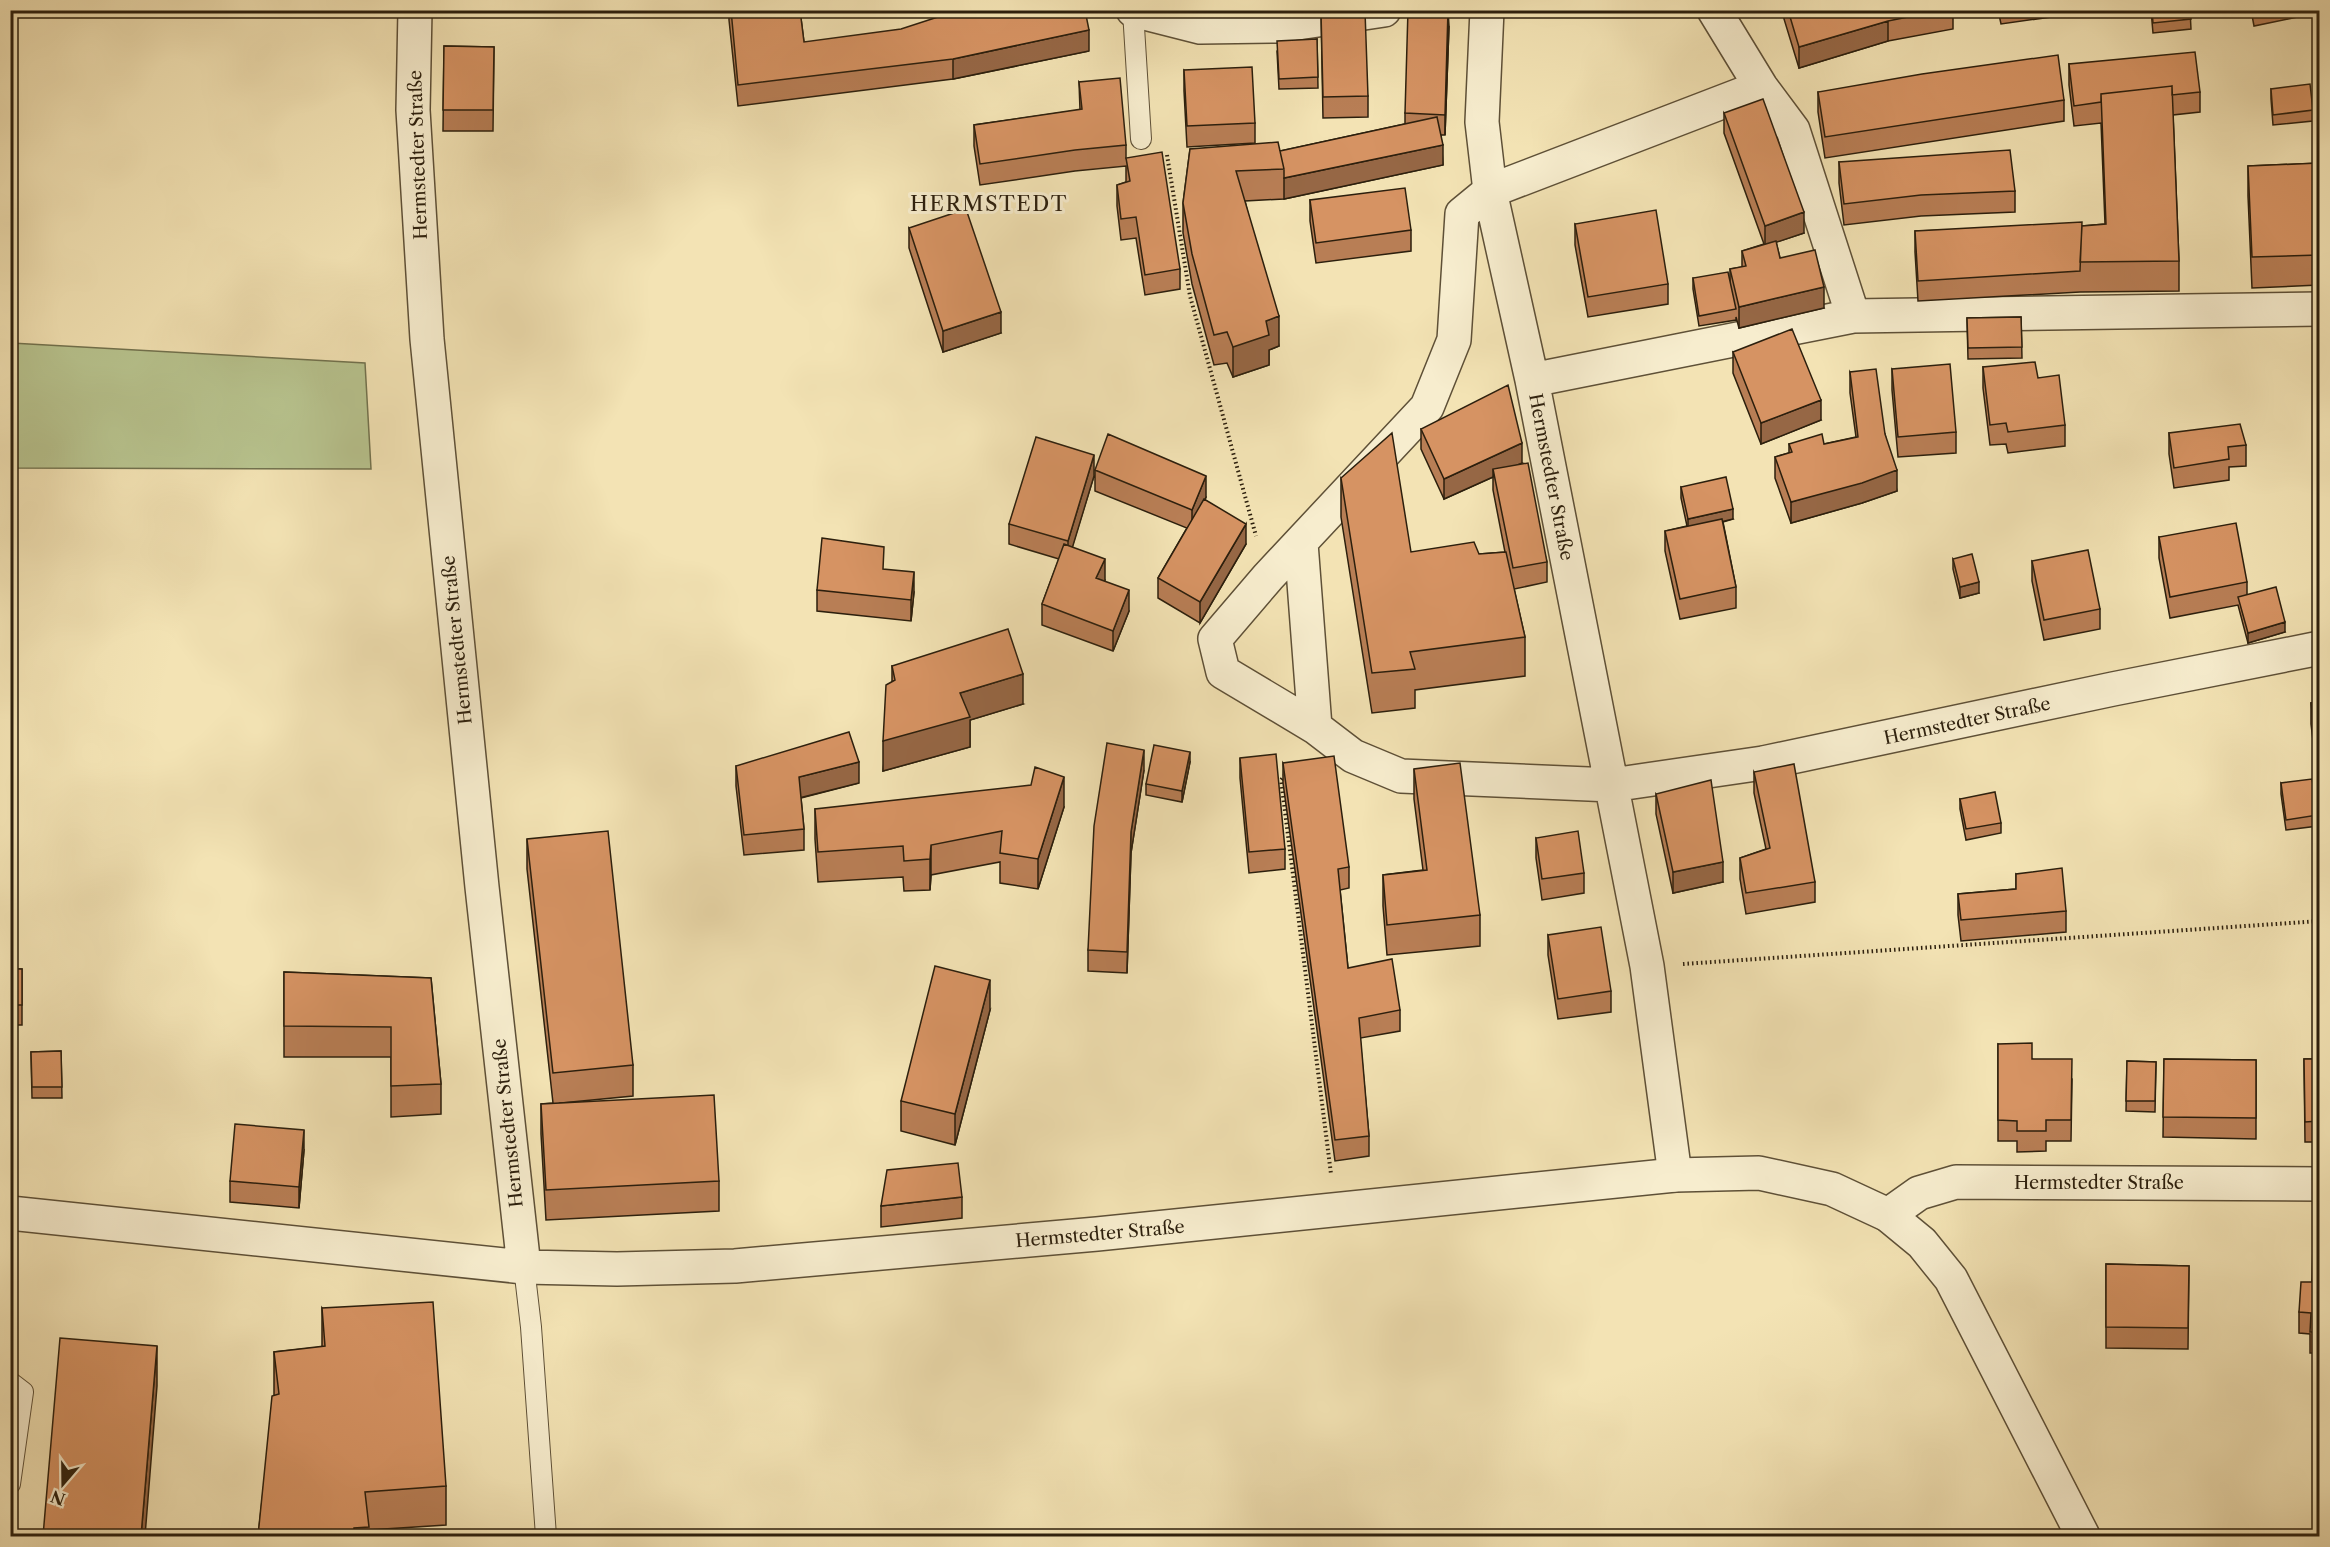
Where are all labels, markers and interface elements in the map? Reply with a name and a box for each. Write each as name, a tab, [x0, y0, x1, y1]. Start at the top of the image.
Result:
street label: Hermstedter Straße	[404, 70, 432, 240]
district label: HERMSTEDT	[910, 191, 1068, 216]
street label: Hermstedter Straße	[1524, 392, 1578, 562]
street label: Hermstedter Straße	[437, 554, 477, 726]
street label: Hermstedter Straße	[1882, 693, 2052, 749]
street label: Hermstedter Straße	[488, 1037, 528, 1209]
street label: Hermstedter Straße	[2014, 1172, 2184, 1194]
street label: Hermstedter Straße	[1014, 1216, 1186, 1252]
north arrow	[33, 1454, 93, 1514]
text: N	[48, 1486, 68, 1510]

